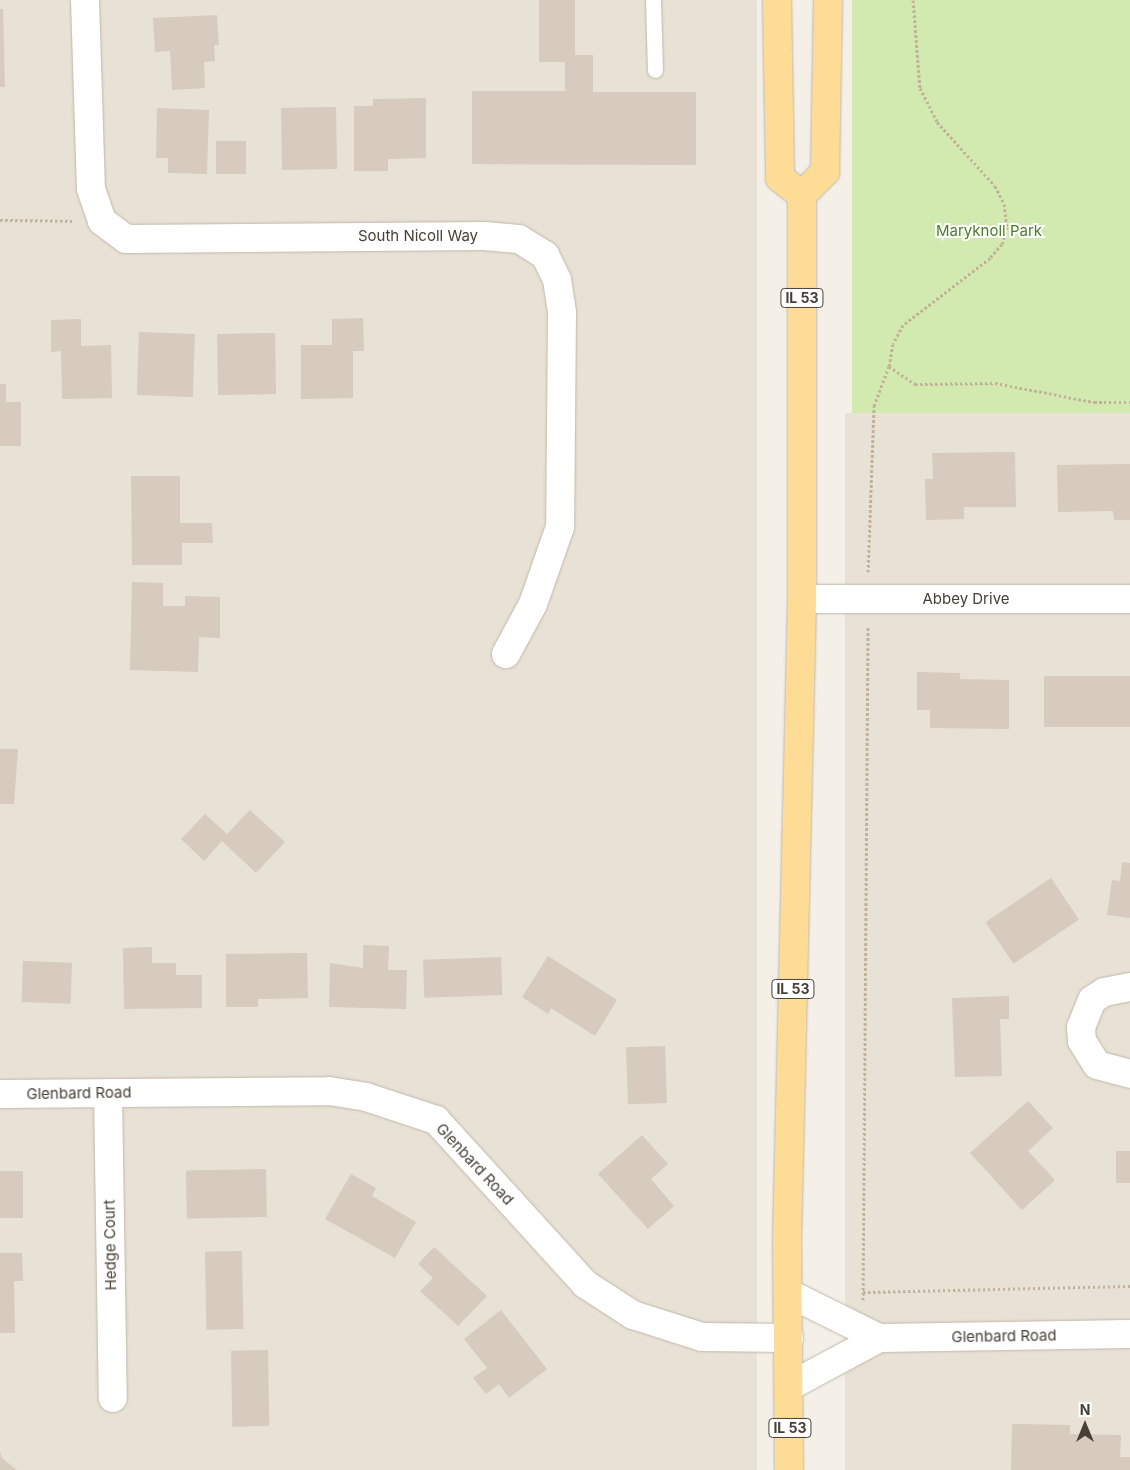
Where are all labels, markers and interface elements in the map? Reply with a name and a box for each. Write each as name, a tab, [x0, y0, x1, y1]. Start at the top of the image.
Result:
park label: Maryknoll Park	[936, 222, 1042, 240]
street label: South Nicoll Way	[358, 227, 478, 245]
road number: IL 53	[780, 286, 824, 310]
street label: Abbey Drive	[922, 590, 1010, 608]
road number: IL 53	[770, 978, 816, 1001]
street label: Glenbard Road	[26, 1083, 132, 1103]
street label: Glenbard Road	[433, 1119, 517, 1209]
street label: Hedge Court	[100, 1199, 120, 1291]
street label: Glenbard Road	[951, 1326, 1057, 1346]
north arrow	[1060, 1400, 1110, 1450]
text: N	[1080, 1401, 1090, 1418]
road number: IL 53	[768, 1416, 812, 1440]

